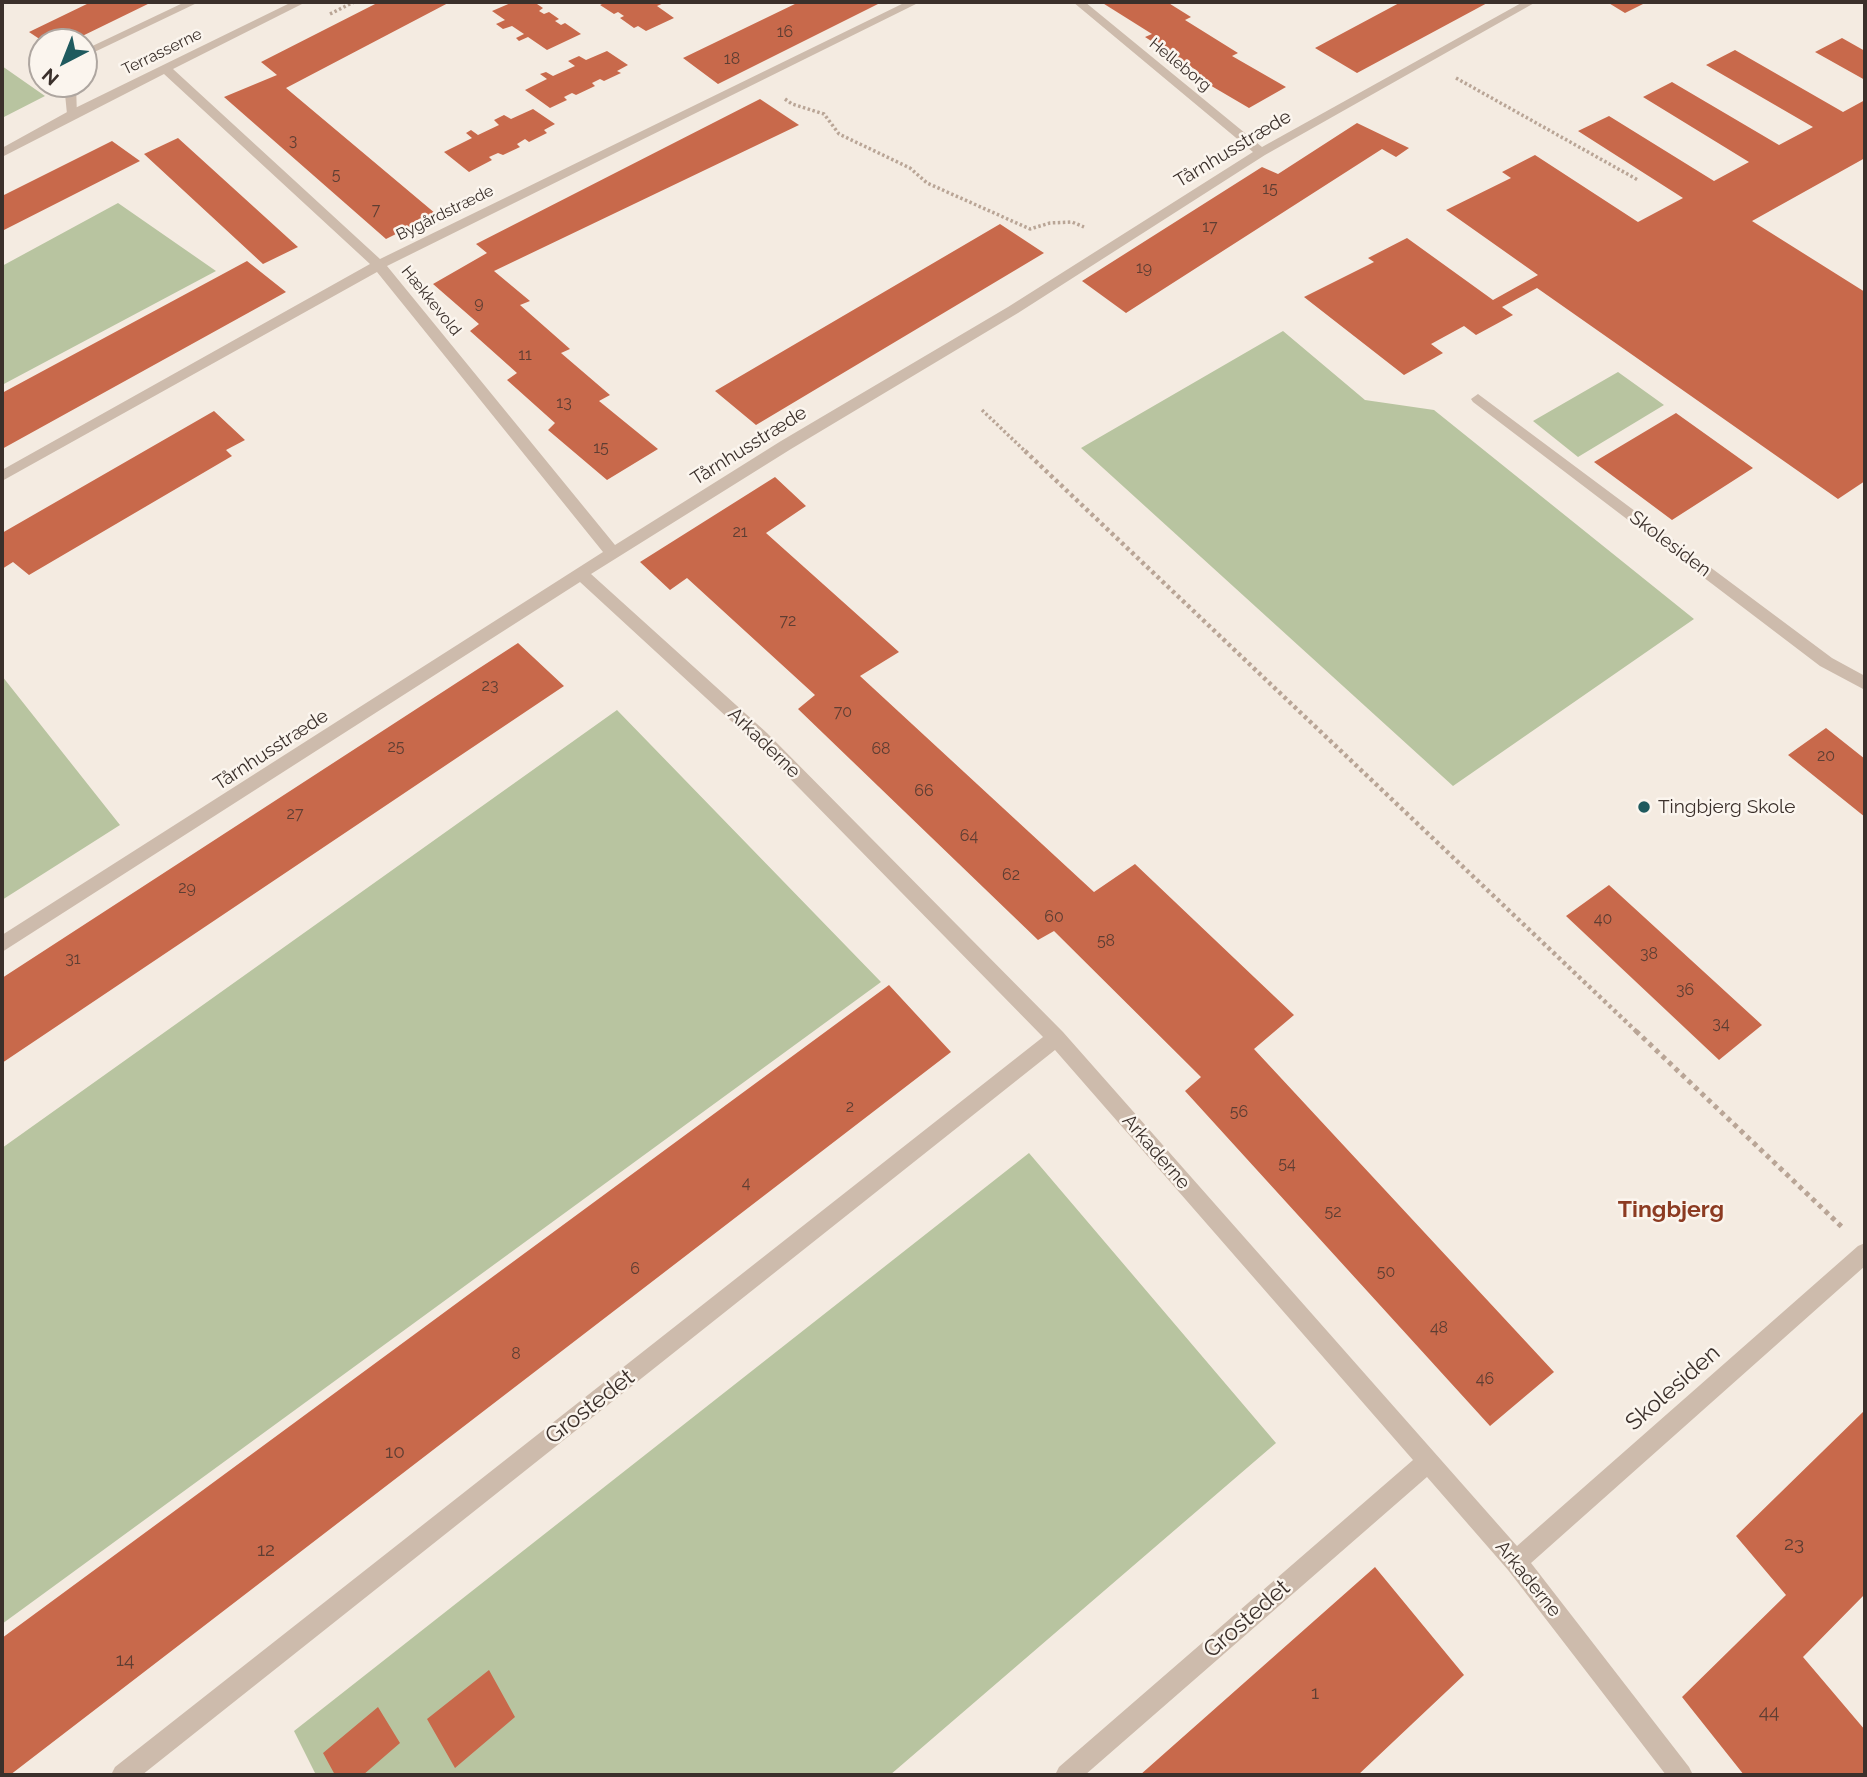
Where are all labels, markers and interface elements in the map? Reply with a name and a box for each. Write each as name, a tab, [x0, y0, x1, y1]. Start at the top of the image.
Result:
house number: 16	[777, 22, 793, 42]
street label: Terrasserne	[119, 24, 205, 80]
north arrow	[28, 28, 98, 98]
street label: Helleborg	[1145, 34, 1215, 96]
house number: 18	[724, 49, 740, 69]
text: N	[38, 64, 63, 90]
street label: Tårnhusstræde	[1171, 105, 1295, 193]
house number: 3	[289, 131, 297, 151]
house number: 5	[332, 165, 340, 185]
house number: 15	[1262, 179, 1278, 199]
street label: Bygårdstræde	[393, 181, 497, 245]
house number: 7	[372, 200, 380, 220]
house number: 17	[1202, 217, 1218, 237]
house number: 19	[1136, 258, 1152, 278]
street label: Hækkevold	[397, 262, 465, 340]
house number: 9	[474, 293, 484, 313]
house number: 11	[518, 345, 532, 365]
house number: 13	[556, 393, 572, 413]
street label: Tårnhusstræde	[687, 401, 811, 491]
house number: 15	[593, 438, 609, 458]
street label: Skolesiden	[1625, 506, 1715, 582]
house number: 21	[732, 522, 748, 542]
house number: 72	[780, 611, 796, 631]
house number: 23	[482, 676, 498, 696]
house number: 70	[834, 702, 852, 722]
street label: Arkaderne	[723, 703, 805, 783]
street label: Tårnhusstræde	[209, 704, 333, 796]
house number: 25	[387, 737, 405, 757]
house number: 68	[871, 739, 891, 759]
house number: 20	[1817, 746, 1835, 766]
house number: 66	[914, 781, 934, 801]
place label: Tingbjerg Skole	[1658, 796, 1795, 818]
marker: Tingbjerg Skole	[1636, 799, 1652, 815]
house number: 27	[287, 804, 303, 824]
house number: 64	[960, 826, 978, 846]
house number: 62	[1002, 865, 1020, 885]
house number: 29	[178, 878, 196, 898]
house number: 60	[1044, 907, 1064, 927]
house number: 40	[1594, 909, 1612, 929]
house number: 58	[1097, 931, 1115, 951]
house number: 38	[1640, 944, 1658, 964]
house number: 31	[65, 949, 81, 969]
house number: 36	[1676, 980, 1694, 1000]
house number: 34	[1712, 1014, 1730, 1034]
house number: 2	[846, 1097, 854, 1117]
house number: 56	[1230, 1102, 1248, 1122]
street label: Arkaderne	[1117, 1110, 1195, 1194]
house number: 54	[1278, 1154, 1296, 1174]
house number: 4	[742, 1173, 750, 1193]
district label: Tingbjerg	[1618, 1196, 1724, 1224]
house number: 52	[1324, 1202, 1342, 1222]
house number: 6	[630, 1259, 640, 1279]
house number: 50	[1377, 1262, 1395, 1282]
house number: 48	[1430, 1318, 1448, 1338]
street label: Skolesiden	[1620, 1339, 1726, 1437]
house number: 8	[511, 1344, 521, 1364]
street label: Grostedet	[540, 1364, 640, 1450]
house number: 46	[1476, 1369, 1494, 1389]
house number: 10	[385, 1441, 405, 1463]
house number: 23	[1784, 1533, 1804, 1555]
street label: Arkaderne	[1490, 1536, 1566, 1622]
house number: 12	[257, 1539, 275, 1561]
street label: Grostedet	[1198, 1574, 1296, 1664]
house number: 14	[116, 1649, 134, 1671]
house number: 1	[1311, 1682, 1319, 1704]
house number: 44	[1759, 1701, 1779, 1723]

